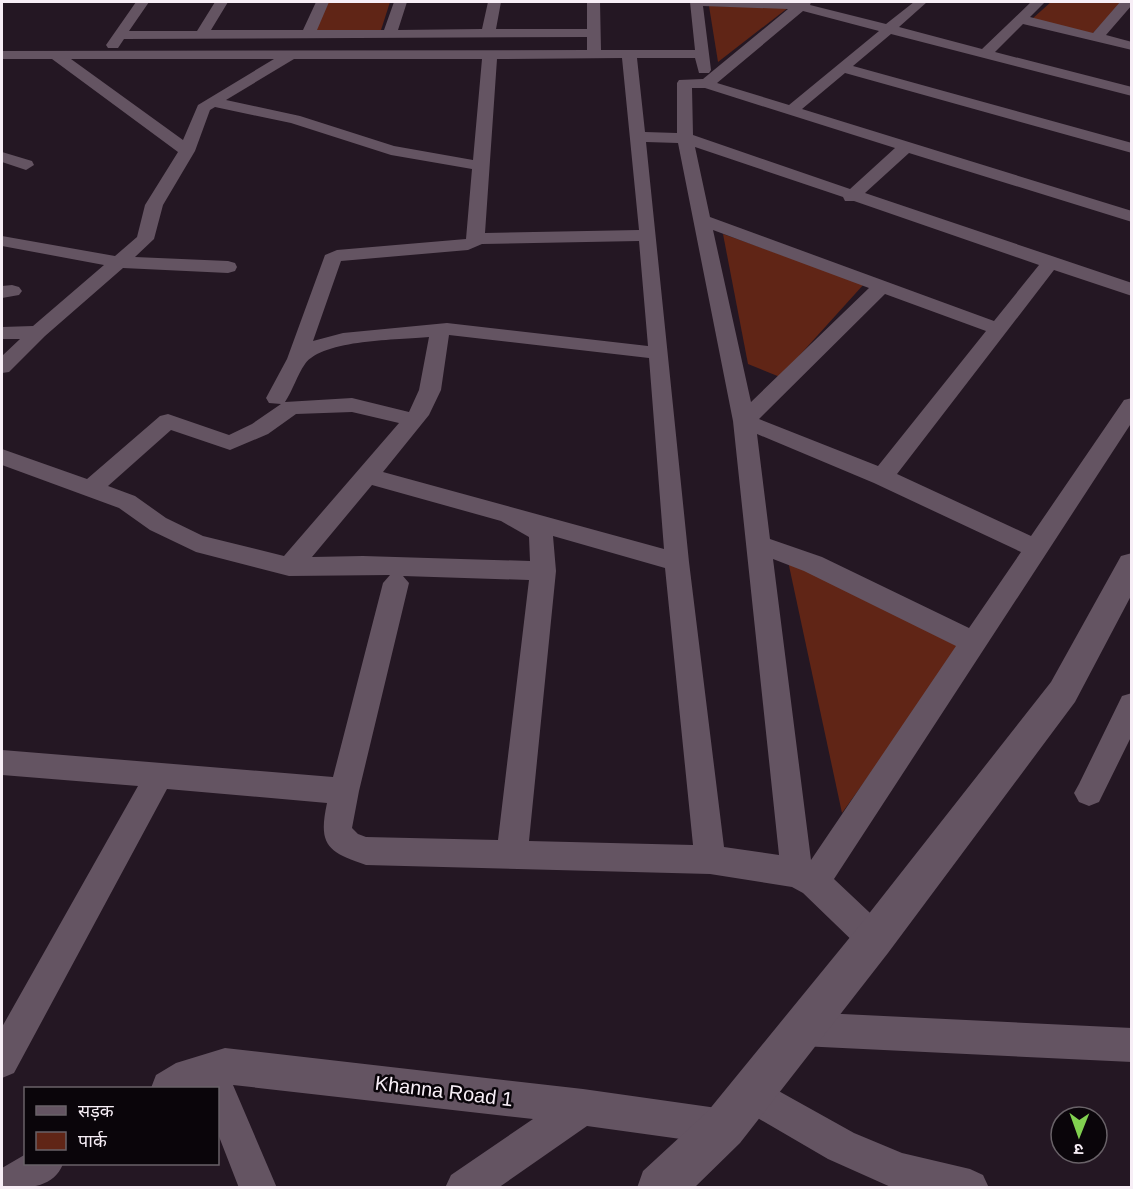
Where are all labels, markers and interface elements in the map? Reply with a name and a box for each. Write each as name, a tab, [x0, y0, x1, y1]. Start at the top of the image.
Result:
street label: Khanna Road 1	[374, 1072, 514, 1110]
legend	[24, 1087, 219, 1165]
text: सड़क	[78, 1101, 115, 1121]
north arrow	[1049, 1105, 1109, 1165]
text: पार्क	[78, 1130, 108, 1151]
text: उ	[1073, 1141, 1084, 1158]

